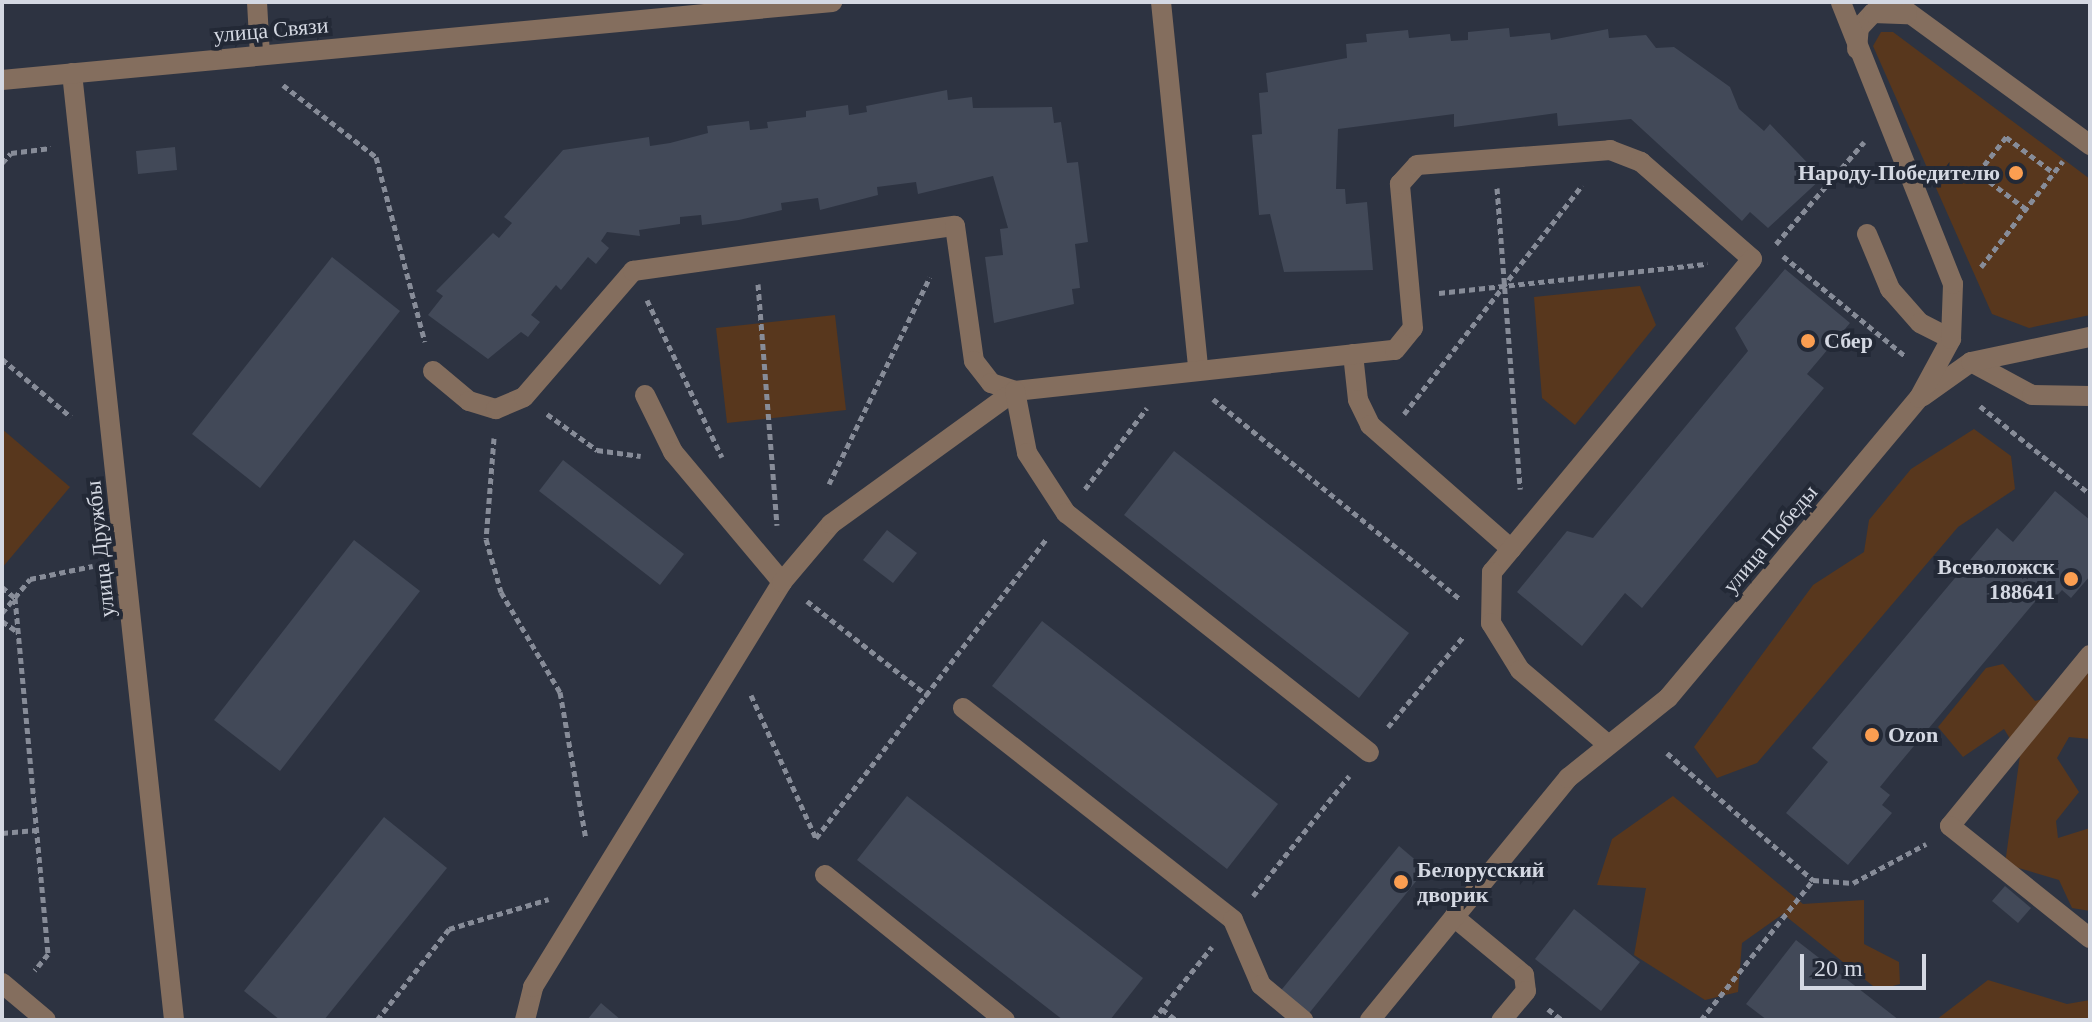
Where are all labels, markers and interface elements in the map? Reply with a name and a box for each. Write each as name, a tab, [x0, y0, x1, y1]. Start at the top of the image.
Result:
street label: улица Связи	[212, 12, 330, 48]
place label: Народу-Победителю	[1798, 160, 2000, 186]
marker: Народу-Победителю	[2007, 164, 2025, 182]
place label: Сбер	[1824, 328, 1873, 354]
marker: Сбер	[1799, 332, 1817, 350]
street label: улица Дружбы	[80, 479, 120, 619]
street label: улица Победы	[1717, 480, 1823, 598]
place label: Всеволожск 188641	[1937, 553, 2055, 604]
marker: Всеволожск 188641	[2062, 570, 2080, 588]
place label: Ozon	[1888, 722, 1938, 748]
marker: Ozon	[1863, 726, 1881, 744]
place label: Белорусский дворик	[1417, 856, 1544, 908]
marker: Белорусский дворик	[1392, 873, 1410, 891]
scale bar	[1804, 938, 1930, 988]
text: 20 m	[1814, 955, 1863, 981]

